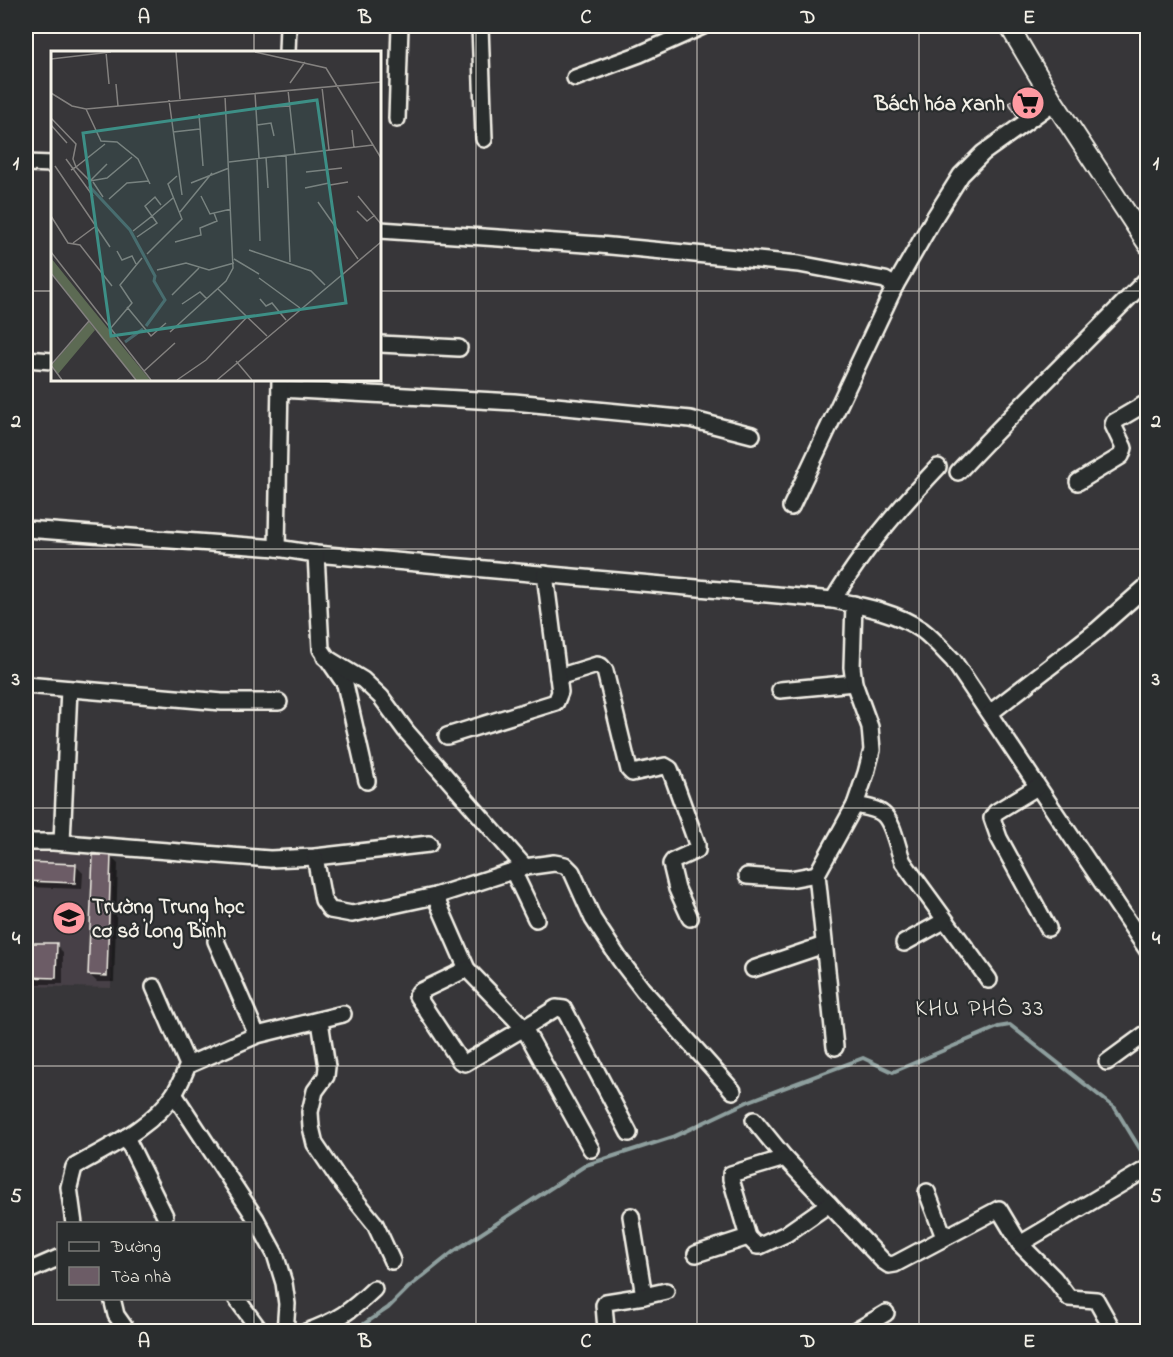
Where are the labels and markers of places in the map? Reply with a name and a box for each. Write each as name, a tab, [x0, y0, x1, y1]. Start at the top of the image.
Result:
supermarket icon: Bách hóa Xanh	[1010, 85, 1046, 121]
place label: Bách hóa Xanh	[873, 90, 1005, 120]
place label: Trường Trung học cơ sở Long Bình	[92, 893, 245, 949]
school or university icon: Trường Trung học cơ sở Long Bình	[51, 900, 87, 936]

